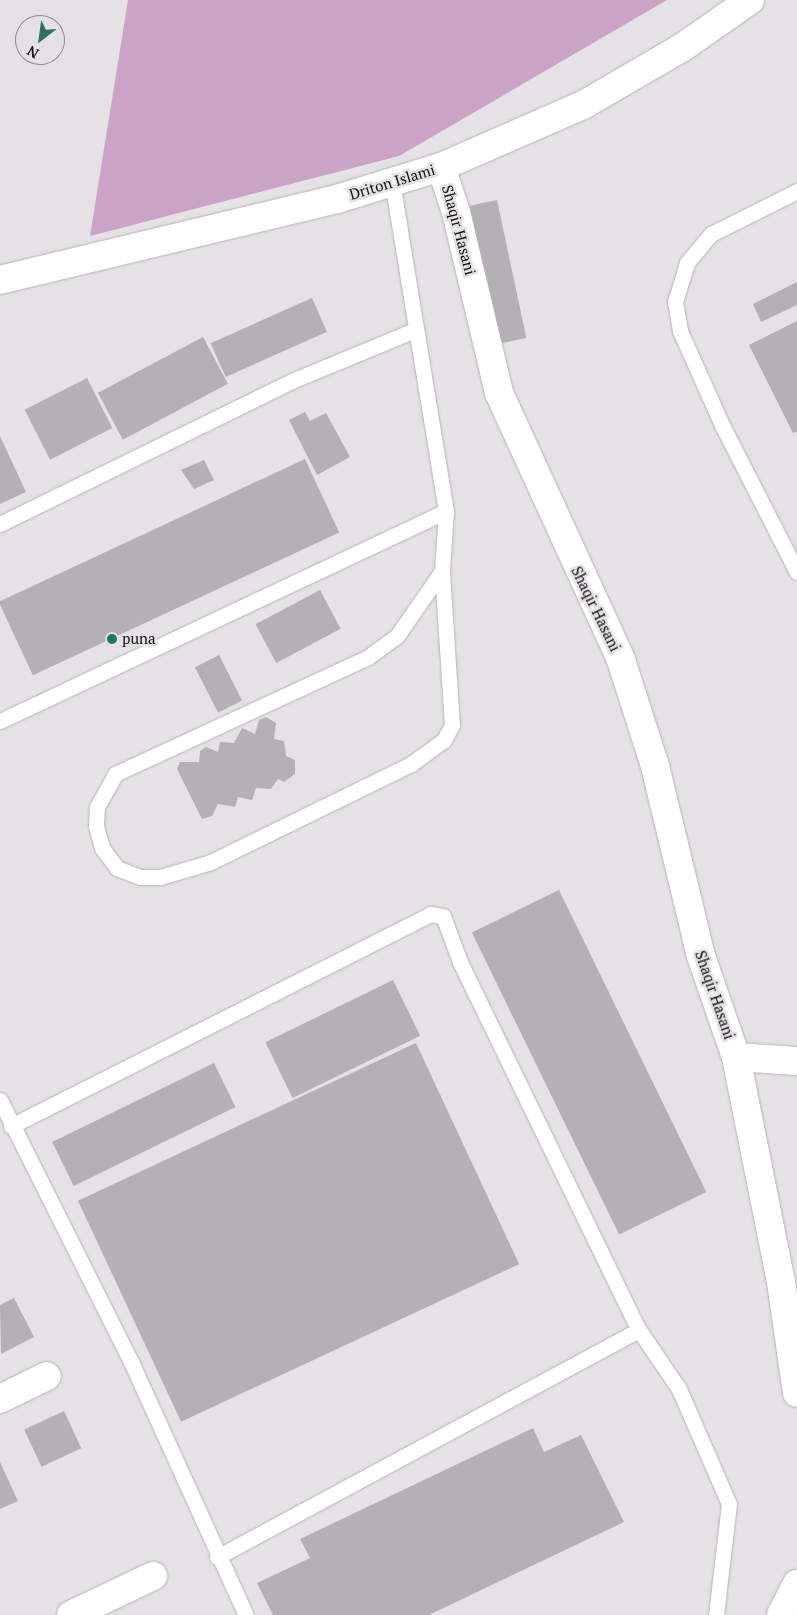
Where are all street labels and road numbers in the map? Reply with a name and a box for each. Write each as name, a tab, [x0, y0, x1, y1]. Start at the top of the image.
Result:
street label: Driton Islami	[347, 160, 437, 204]
street label: Shaqir Hasani	[438, 183, 480, 277]
street label: Shaqir Hasani	[568, 563, 624, 655]
street label: Shaqir Hasani	[691, 948, 739, 1042]

